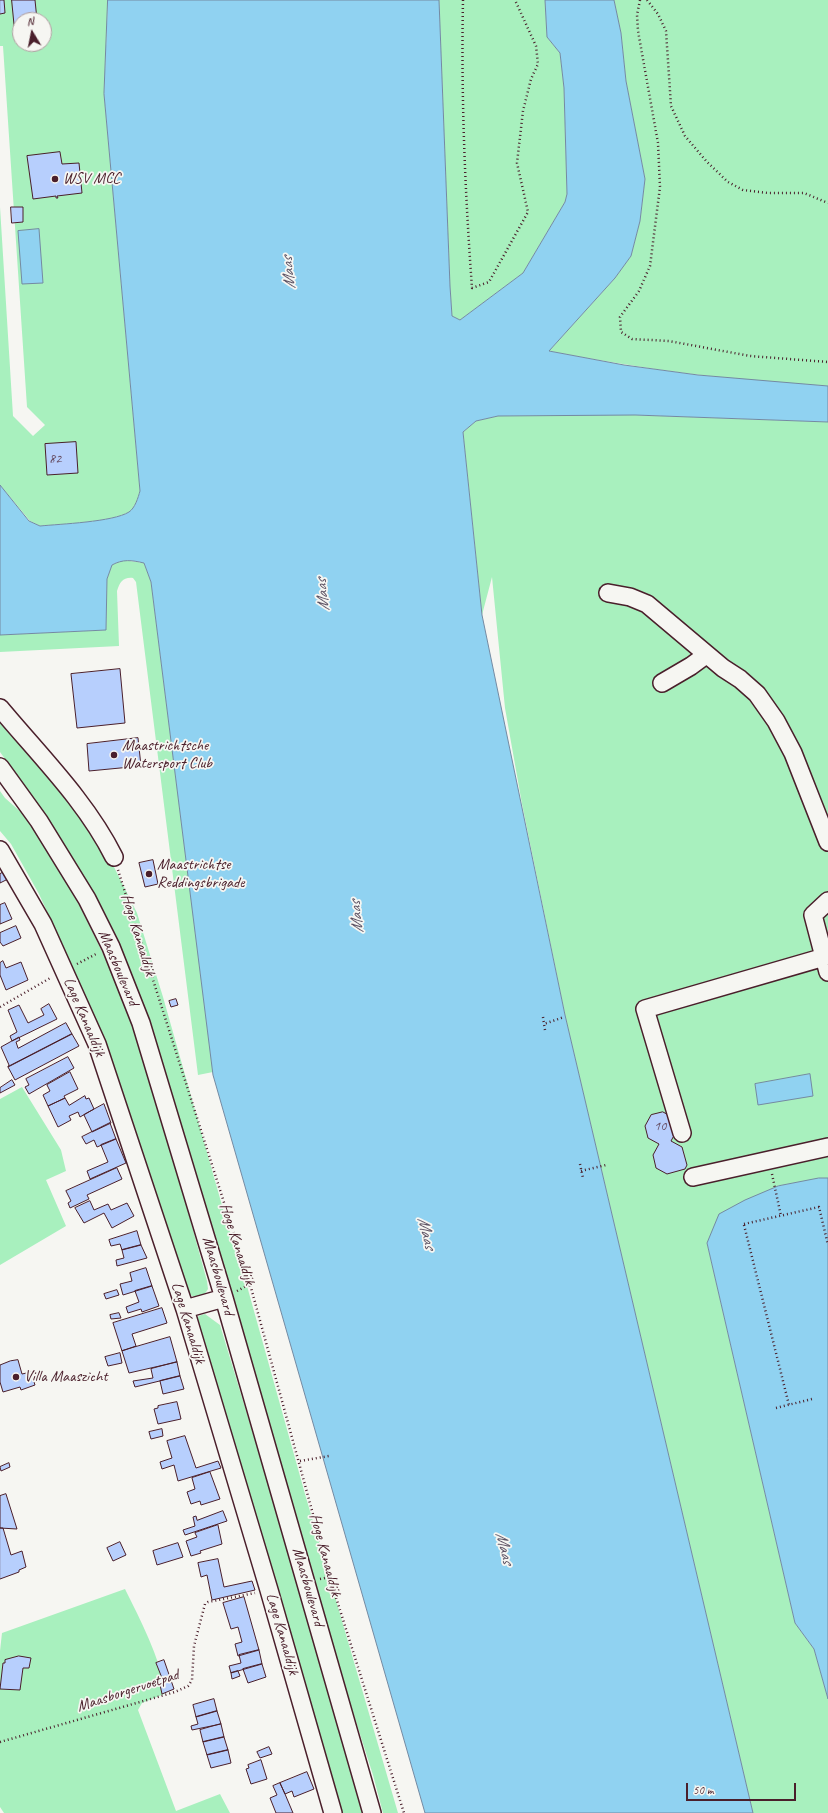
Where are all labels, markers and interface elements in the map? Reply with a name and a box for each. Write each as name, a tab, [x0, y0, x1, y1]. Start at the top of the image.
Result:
north arrow	[12, 12, 52, 52]
text: N	[26, 14, 35, 29]
place label: WSV MCC	[63, 169, 120, 189]
marker: WSV MCC	[50, 174, 60, 184]
water label: Maas	[277, 256, 301, 290]
house number: 82	[49, 451, 61, 467]
water label: Maas	[311, 578, 335, 612]
place label: Maastrichtsche Watersport Club	[122, 736, 212, 774]
marker: Maastrichtsche Watersport Club	[109, 750, 119, 760]
place label: Maastrichtse Reddingsbrigade	[157, 855, 244, 893]
marker: Maastrichtse Reddingsbrigade	[144, 869, 154, 879]
street label: Hoge Kanaaldijk	[116, 892, 160, 978]
water label: Maas	[345, 900, 369, 934]
street label: Maasboulevard	[93, 927, 143, 1009]
street label: Lage Kanaaldijk	[59, 975, 109, 1059]
house number: 10	[654, 1118, 666, 1134]
street label: Hoge Kanaaldijk	[215, 1201, 259, 1287]
water label: Maas	[412, 1215, 440, 1251]
street label: Maasboulevard	[198, 1235, 238, 1317]
street label: Lage Kanaaldijk	[167, 1280, 209, 1366]
place label: Villa Maaszicht	[24, 1367, 108, 1387]
marker: Villa Maaszicht	[11, 1372, 21, 1382]
street label: Hoge Kanaaldijk	[305, 1511, 345, 1599]
water label: Maas	[490, 1530, 518, 1566]
street label: Maasboulevard	[288, 1546, 328, 1628]
street label: Lage Kanaaldijk	[261, 1591, 303, 1677]
street label: Maasborgervoetpad	[75, 1665, 181, 1717]
scale bar	[688, 1775, 798, 1801]
text: 50 m	[693, 1782, 713, 1798]

